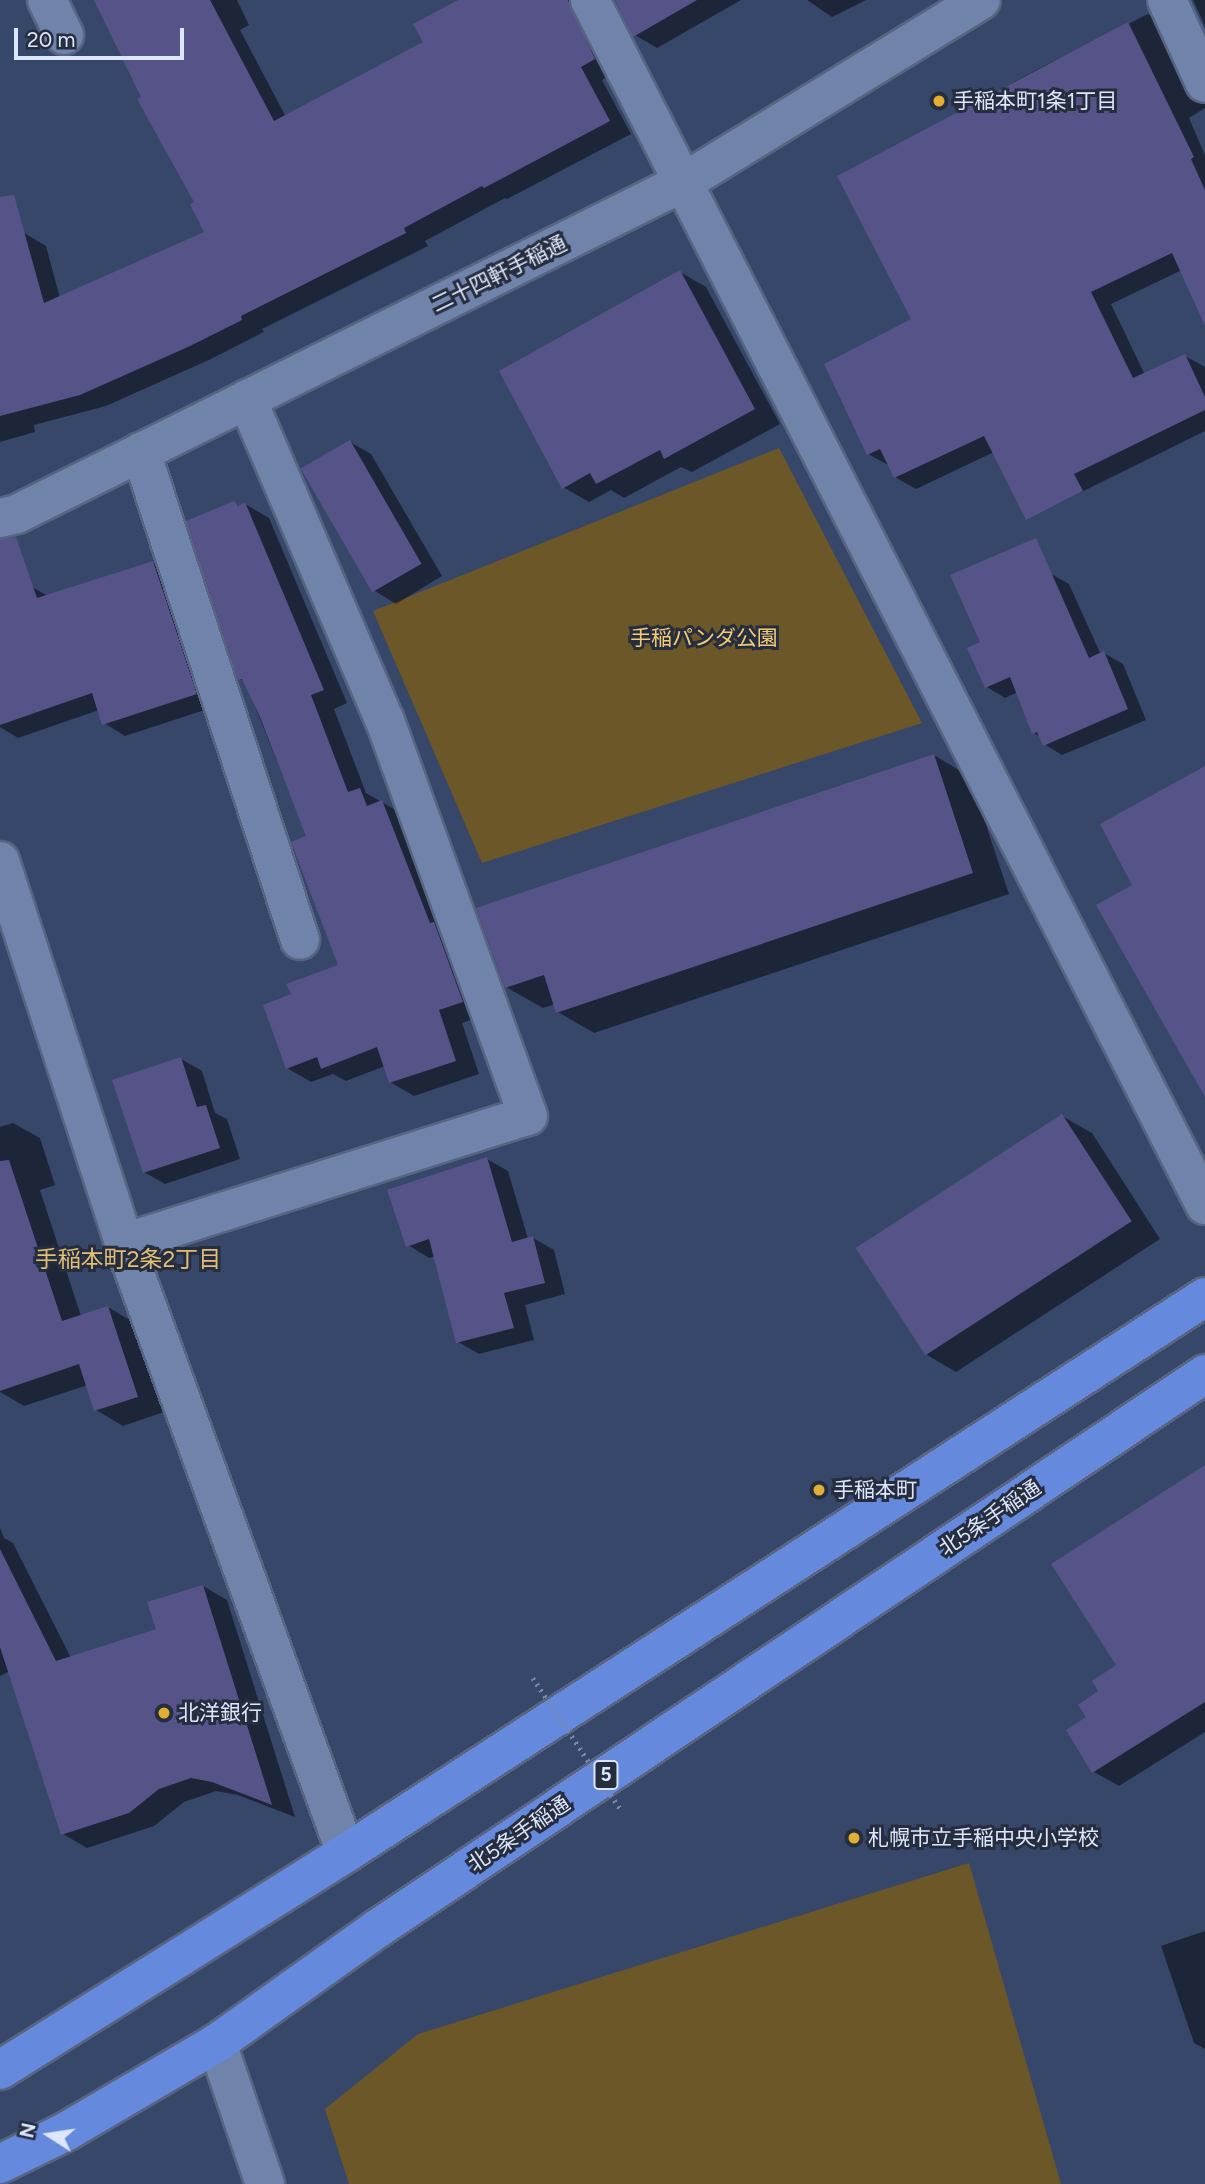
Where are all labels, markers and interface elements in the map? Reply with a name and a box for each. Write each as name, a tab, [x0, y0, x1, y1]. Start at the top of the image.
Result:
scale bar	[18, 14, 187, 58]
text: 20 m	[27, 27, 75, 52]
place label: 手稲本町1条1丁目	[953, 88, 1117, 114]
marker: 手稲本町1条1丁目	[931, 93, 947, 109]
street label: 二十四軒手稲通	[427, 230, 571, 318]
park label: 手稲パンダ公園	[631, 625, 777, 651]
district label: 手稲本町2条2丁目	[35, 1245, 221, 1273]
street label: 北5条手稲通	[934, 1475, 1046, 1561]
place label: 手稲本町	[833, 1477, 917, 1503]
marker: 手稲本町	[811, 1482, 827, 1498]
place label: 北洋銀行	[178, 1700, 262, 1726]
marker: 北洋銀行	[156, 1705, 172, 1721]
road number: 5	[592, 1760, 620, 1791]
street label: 北5条手稲通	[463, 1791, 575, 1877]
place label: 札幌市立手稲中央小学校	[868, 1825, 1099, 1851]
marker: 札幌市立手稲中央小学校	[846, 1830, 862, 1846]
north arrow	[14, 2100, 84, 2170]
text: N	[15, 2121, 41, 2140]

